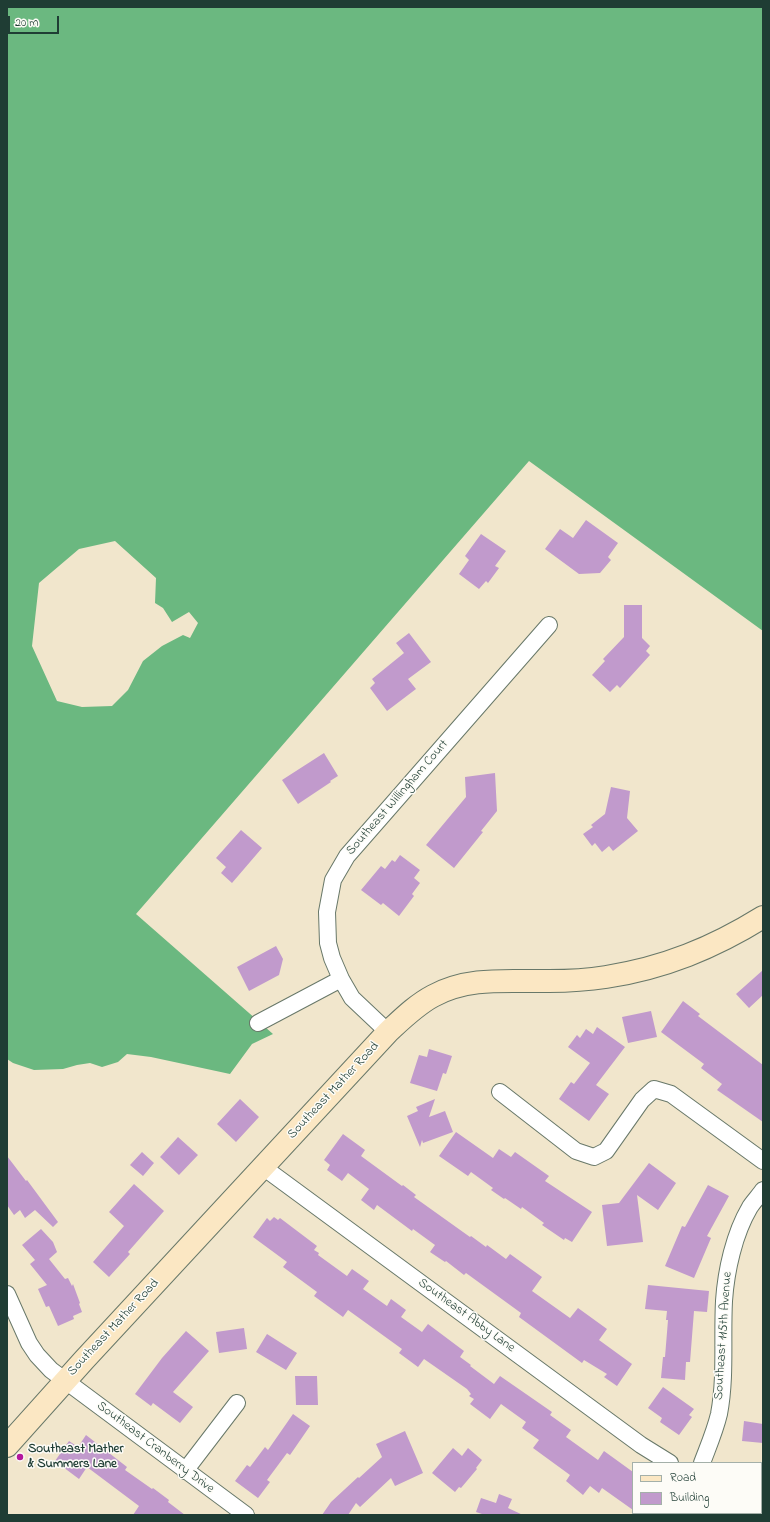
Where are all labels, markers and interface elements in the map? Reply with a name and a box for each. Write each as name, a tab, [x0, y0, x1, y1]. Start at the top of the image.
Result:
scale bar	[10, 8, 61, 34]
text: 20 m	[15, 14, 38, 32]
street label: Southeast Willingham Court	[344, 737, 452, 859]
street label: Southeast Mather Road	[285, 1039, 383, 1143]
street label: Southeast 115th Avenue	[712, 1271, 736, 1401]
street label: Southeast Mather Road	[65, 1276, 163, 1380]
street label: Southeast Abby Lane	[414, 1276, 518, 1356]
street label: Southeast Cranberry Drive	[93, 1399, 217, 1497]
place label: Southeast Mather & Summers Lane	[28, 1442, 123, 1473]
marker: Southeast Mather & Summers Lane	[15, 1452, 25, 1462]
legend	[632, 1462, 762, 1514]
text: Road	[670, 1469, 696, 1487]
text: Building	[670, 1489, 709, 1507]

